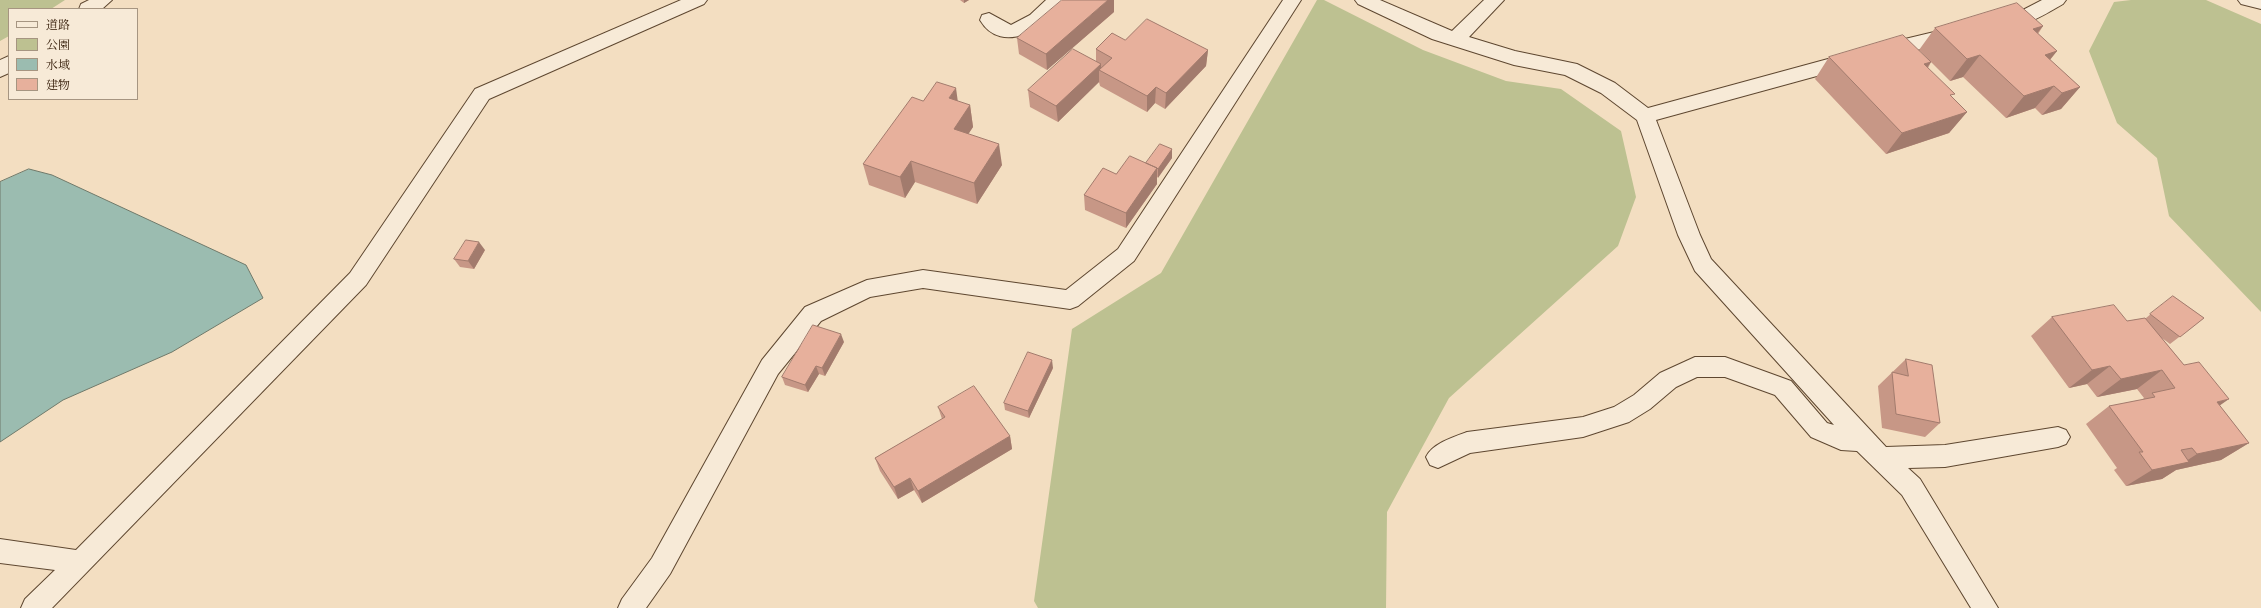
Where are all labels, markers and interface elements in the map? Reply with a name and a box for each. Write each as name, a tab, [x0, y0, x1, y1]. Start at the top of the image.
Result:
legend	[8, 8, 138, 100]
text: 道路	[46, 18, 70, 33]
text: 公園	[46, 38, 70, 53]
text: 水域	[46, 58, 70, 73]
text: 建物	[46, 78, 70, 93]

